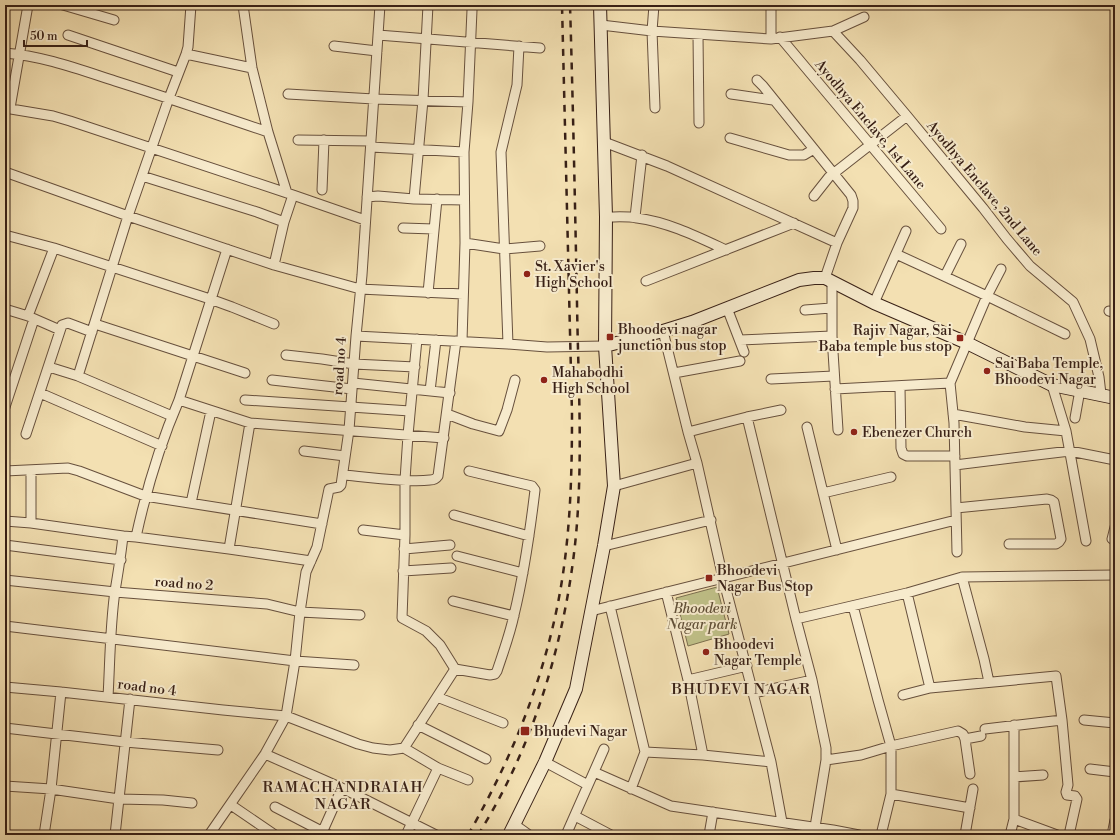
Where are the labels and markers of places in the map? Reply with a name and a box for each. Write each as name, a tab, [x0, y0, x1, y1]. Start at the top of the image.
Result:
place label: St. Xavier's High School	[535, 258, 613, 292]
marker: St. Xavier's High School	[522, 269, 532, 279]
place label: Bhoodevi nagar junction bus stop	[617, 321, 727, 355]
place label: Rajiv Nagar, Sai Baba temple bus stop	[818, 322, 952, 356]
marker: Bhoodevi nagar junction bus stop	[605, 332, 615, 342]
marker: Rajiv Nagar, Sai Baba temple bus stop	[955, 333, 965, 343]
place label: Sai Baba Temple, Bhoodevi Nagar	[994, 355, 1103, 389]
place label: Mahabodhi High School	[552, 364, 630, 398]
marker: Sai Baba Temple, Bhoodevi Nagar	[982, 366, 992, 376]
marker: Mahabodhi High School	[539, 375, 549, 385]
place label: Ebenezer Church	[862, 424, 973, 442]
marker: Ebenezer Church	[849, 427, 859, 437]
place label: Bhoodevi Nagar Bus Stop	[716, 562, 813, 596]
marker: Bhoodevi Nagar Bus Stop	[704, 573, 714, 583]
place label: Bhoodevi Nagar Temple	[713, 636, 802, 670]
marker: Bhoodevi Nagar Temple	[701, 647, 711, 657]
place label: Bhudevi Nagar	[533, 723, 627, 741]
marker: Bhudevi Nagar	[519, 725, 531, 737]

